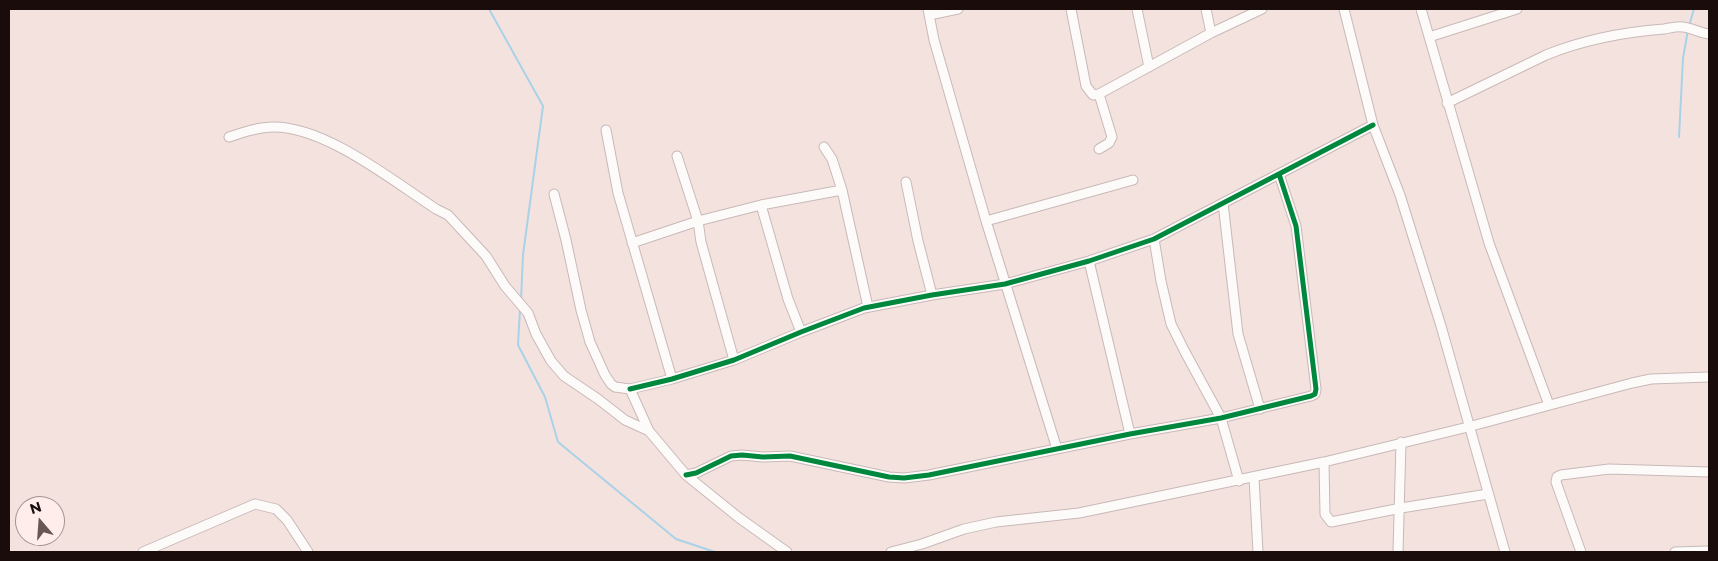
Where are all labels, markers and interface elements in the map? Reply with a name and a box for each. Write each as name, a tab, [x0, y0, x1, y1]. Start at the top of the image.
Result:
north arrow	[15, 496, 65, 546]
text: N	[28, 497, 44, 518]

